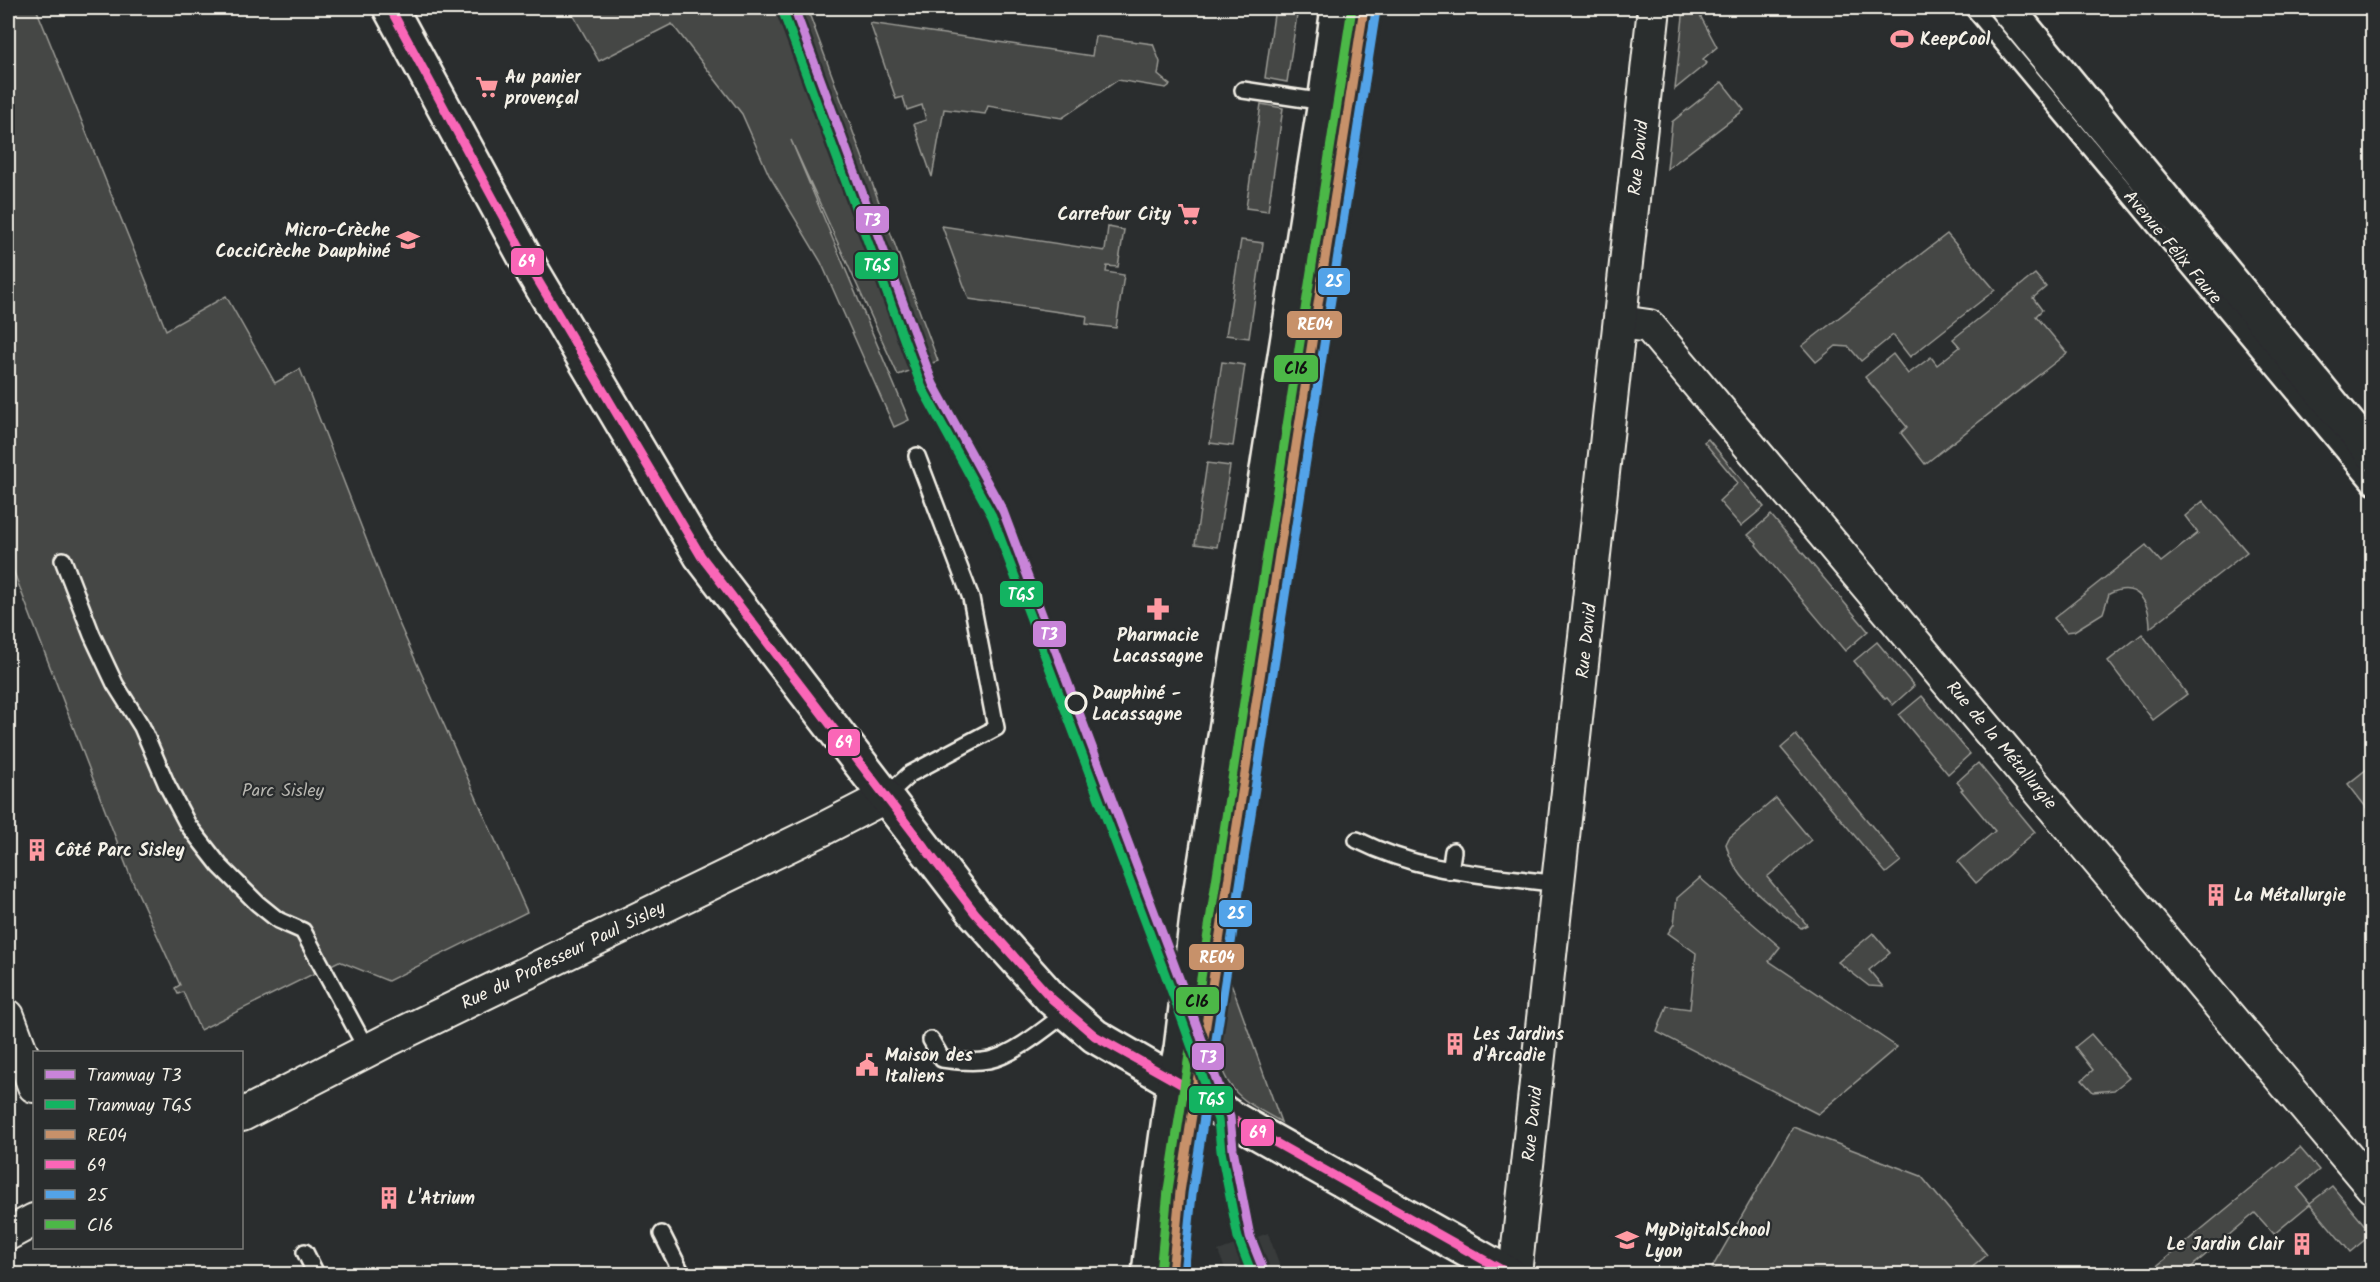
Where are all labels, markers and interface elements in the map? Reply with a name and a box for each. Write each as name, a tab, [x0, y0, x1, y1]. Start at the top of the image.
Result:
sports icon: KeepCool	[1889, 26, 1915, 52]
place label: KeepCool	[1920, 26, 1991, 55]
place label: Au panier provençal	[504, 64, 582, 114]
supermarket icon: Au panier provençal	[474, 74, 500, 100]
street label: Rue David	[1621, 118, 1658, 197]
street label: Avenue Félix Faure	[2115, 184, 2228, 312]
place label: Carrefour City	[1057, 201, 1172, 230]
supermarket icon: Carrefour City	[1176, 201, 1202, 227]
line badge: T3	[855, 205, 890, 234]
text: T3	[863, 209, 881, 234]
place label: Micro-Crèche CocciCrèche Dauphiné	[215, 217, 391, 267]
school or university icon: Micro-Crèche CocciCrèche Dauphiné	[395, 227, 421, 253]
line badge: 69	[510, 247, 545, 276]
text: 69	[519, 250, 535, 275]
line badge: TGS	[854, 251, 899, 280]
text: TGS	[863, 254, 891, 279]
line badge: 25	[1317, 267, 1351, 296]
text: 25	[1325, 270, 1345, 295]
line badge: RE04	[1286, 310, 1343, 339]
text: RE04	[1297, 313, 1333, 338]
line badge: C16	[1273, 354, 1319, 383]
text: C16	[1284, 357, 1308, 382]
line badge: TGS	[999, 580, 1044, 608]
text: TGS	[1007, 583, 1035, 608]
pharmacy icon: Pharmacie Lacassagne	[1145, 596, 1171, 622]
street label: Rue David	[1569, 601, 1606, 680]
line badge: T3	[1032, 620, 1067, 648]
place label: Pharmacie Lacassagne	[1113, 622, 1203, 672]
text: T3	[1040, 623, 1058, 648]
street label: Rue de la Métallurgie	[1938, 675, 2064, 817]
place label: Dauphiné - Lacassagne	[1092, 680, 1183, 730]
marker: Dauphiné - Lacassagne	[1065, 692, 1087, 714]
line badge: 69	[827, 728, 861, 757]
text: 69	[836, 731, 852, 756]
park label: Parc Sisley	[242, 777, 324, 806]
building icon: Côté Parc Sisley	[24, 837, 50, 863]
place label: Côté Parc Sisley	[55, 837, 185, 866]
building icon: La Métallurgie	[2203, 882, 2229, 908]
place label: La Métallurgie	[2234, 882, 2346, 911]
street label: Rue du Professeur Paul Sisley	[456, 894, 671, 1019]
line badge: 25	[1218, 899, 1253, 928]
text: 25	[1227, 902, 1247, 927]
line badge: RE04	[1188, 943, 1245, 971]
text: RE04	[1199, 946, 1235, 971]
line badge: C16	[1175, 986, 1220, 1015]
text: C16	[1185, 990, 1209, 1015]
place label: Les Jardins d'Arcadie	[1473, 1021, 1565, 1071]
building icon: Les Jardins d'Arcadie	[1442, 1031, 1468, 1057]
place label: Maison des Italiens	[885, 1042, 973, 1092]
line badge: T3	[1191, 1042, 1225, 1071]
text: T3	[1199, 1046, 1217, 1071]
legend	[33, 1051, 243, 1249]
public building icon: Maison des Italiens	[854, 1052, 880, 1078]
text: Tramway T3	[87, 1062, 181, 1091]
street label: Rue David	[1515, 1084, 1552, 1163]
line badge: TGS	[1188, 1085, 1234, 1114]
text: TGS	[1197, 1088, 1225, 1113]
text: Tramway TGS	[87, 1092, 192, 1121]
line badge: 69	[1240, 1118, 1275, 1147]
text: 69	[1250, 1121, 1266, 1146]
text: RE04	[87, 1122, 127, 1151]
text: 69	[87, 1152, 106, 1181]
text: 25	[87, 1182, 108, 1211]
building icon: L'Atrium	[376, 1185, 402, 1211]
place label: L'Atrium	[407, 1185, 475, 1214]
text: C16	[87, 1212, 113, 1241]
place label: MyDigitalSchool Lyon	[1645, 1217, 1770, 1267]
school or university icon: MyDigitalSchool Lyon	[1614, 1227, 1640, 1253]
place label: Le Jardin Clair	[2166, 1231, 2285, 1260]
building icon: Le Jardin Clair	[2289, 1231, 2315, 1257]

